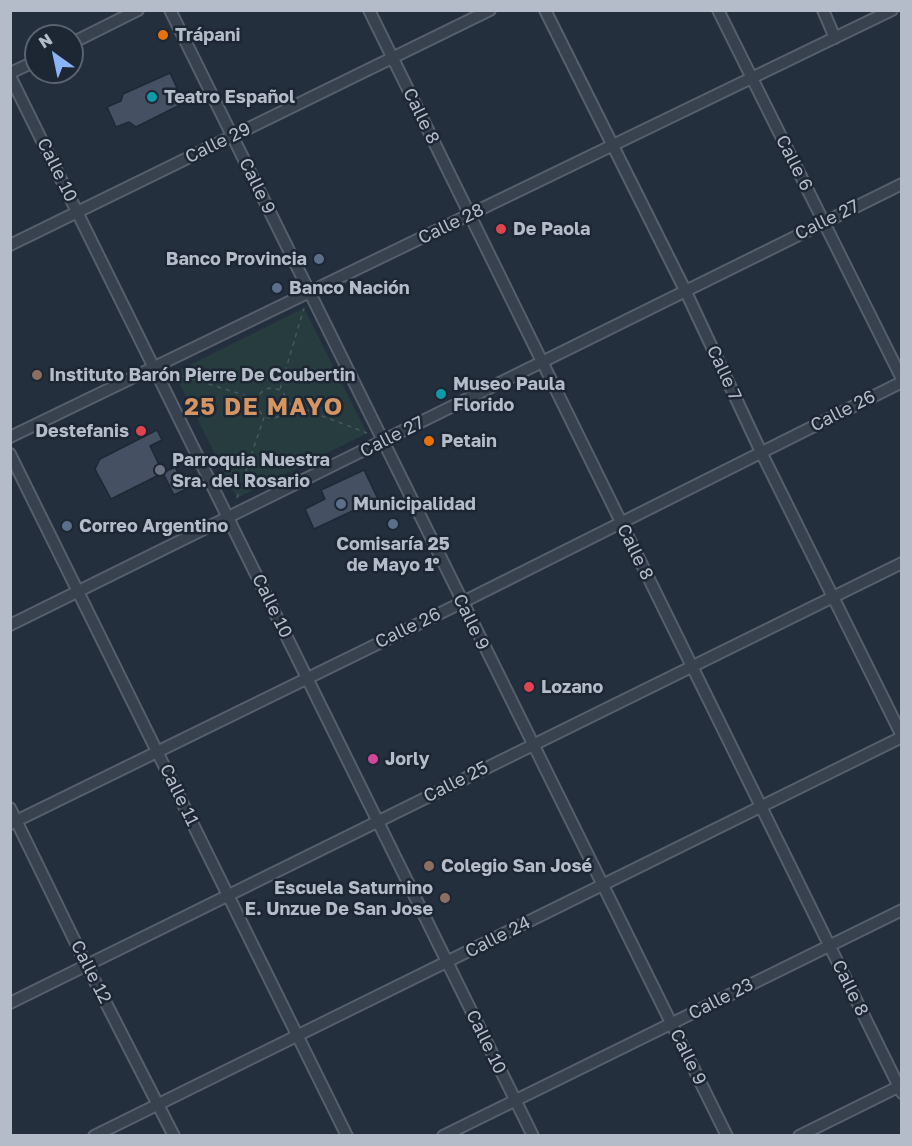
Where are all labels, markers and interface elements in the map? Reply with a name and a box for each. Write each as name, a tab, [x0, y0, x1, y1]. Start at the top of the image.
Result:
north arrow	[24, 24, 84, 84]
place label: Trápani	[175, 24, 241, 46]
marker: Trápani	[156, 28, 170, 42]
text: N	[35, 29, 56, 52]
street label: Calle 8	[398, 84, 444, 148]
place label: Teatro Español	[164, 86, 295, 108]
marker: Teatro Español	[145, 90, 159, 104]
street label: Calle 29	[182, 118, 254, 168]
street label: Calle 6	[771, 132, 817, 194]
street label: Calle 10	[32, 134, 82, 206]
street label: Calle 9	[234, 154, 280, 218]
street label: Calle 27	[791, 195, 863, 245]
street label: Calle 28	[415, 199, 487, 249]
place label: De Paola	[513, 218, 590, 240]
marker: De Paola	[494, 222, 508, 236]
place label: Banco Provincia	[166, 248, 307, 270]
marker: Banco Provincia	[312, 252, 326, 266]
place label: Banco Nación	[289, 277, 410, 299]
marker: Banco Nación	[270, 281, 284, 295]
street label: Calle 7	[702, 342, 746, 404]
place label: Instituto Barón Pierre De Coubertin	[49, 364, 355, 386]
marker: Instituto Barón Pierre De Coubertin	[30, 368, 44, 382]
place label: Museo Paula Florido	[453, 373, 565, 416]
street label: Calle 26	[807, 385, 879, 437]
marker: Museo Paula Florido	[434, 387, 448, 401]
district label: 25 DE MAYO	[184, 393, 344, 421]
street label: Calle 27	[357, 412, 427, 462]
place label: Destefanis	[35, 420, 129, 442]
marker: Destefanis	[134, 424, 148, 438]
place label: Petain	[441, 430, 497, 452]
marker: Petain	[422, 434, 436, 448]
place label: Parroquia Nuestra Sra. del Rosario	[172, 449, 330, 492]
marker: Parroquia Nuestra Sra. del Rosario	[153, 463, 167, 477]
place label: Municipalidad	[353, 493, 476, 515]
marker: Municipalidad	[334, 497, 348, 511]
place label: Correo Argentino	[79, 515, 228, 537]
marker: Comisaría 25 de Mayo 1°	[386, 517, 400, 531]
marker: Correo Argentino	[60, 519, 74, 533]
street label: Calle 8	[612, 520, 658, 584]
place label: Comisaría 25 de Mayo 1°	[336, 533, 450, 576]
street label: Calle 10	[247, 570, 297, 642]
street label: Calle 9	[448, 590, 494, 654]
street label: Calle 26	[372, 603, 444, 653]
place label: Lozano	[541, 676, 603, 698]
marker: Lozano	[522, 680, 536, 694]
place label: Jorly	[385, 748, 430, 770]
marker: Jorly	[366, 752, 380, 766]
street label: Calle 25	[420, 757, 492, 807]
street label: Calle 11	[155, 761, 203, 829]
place label: Colegio San José	[441, 855, 592, 877]
marker: Colegio San José	[422, 859, 436, 873]
place label: Escuela Saturnino E. Unzue De San Jose	[245, 877, 433, 920]
marker: Escuela Saturnino E. Unzue De San Jose	[438, 891, 452, 905]
street label: Calle 24	[462, 911, 534, 963]
street label: Calle 12	[66, 937, 116, 1007]
street label: Calle 8	[827, 956, 873, 1020]
street label: Calle 23	[685, 974, 757, 1024]
street label: Calle 10	[461, 1006, 511, 1078]
street label: Calle 9	[665, 1025, 711, 1089]

